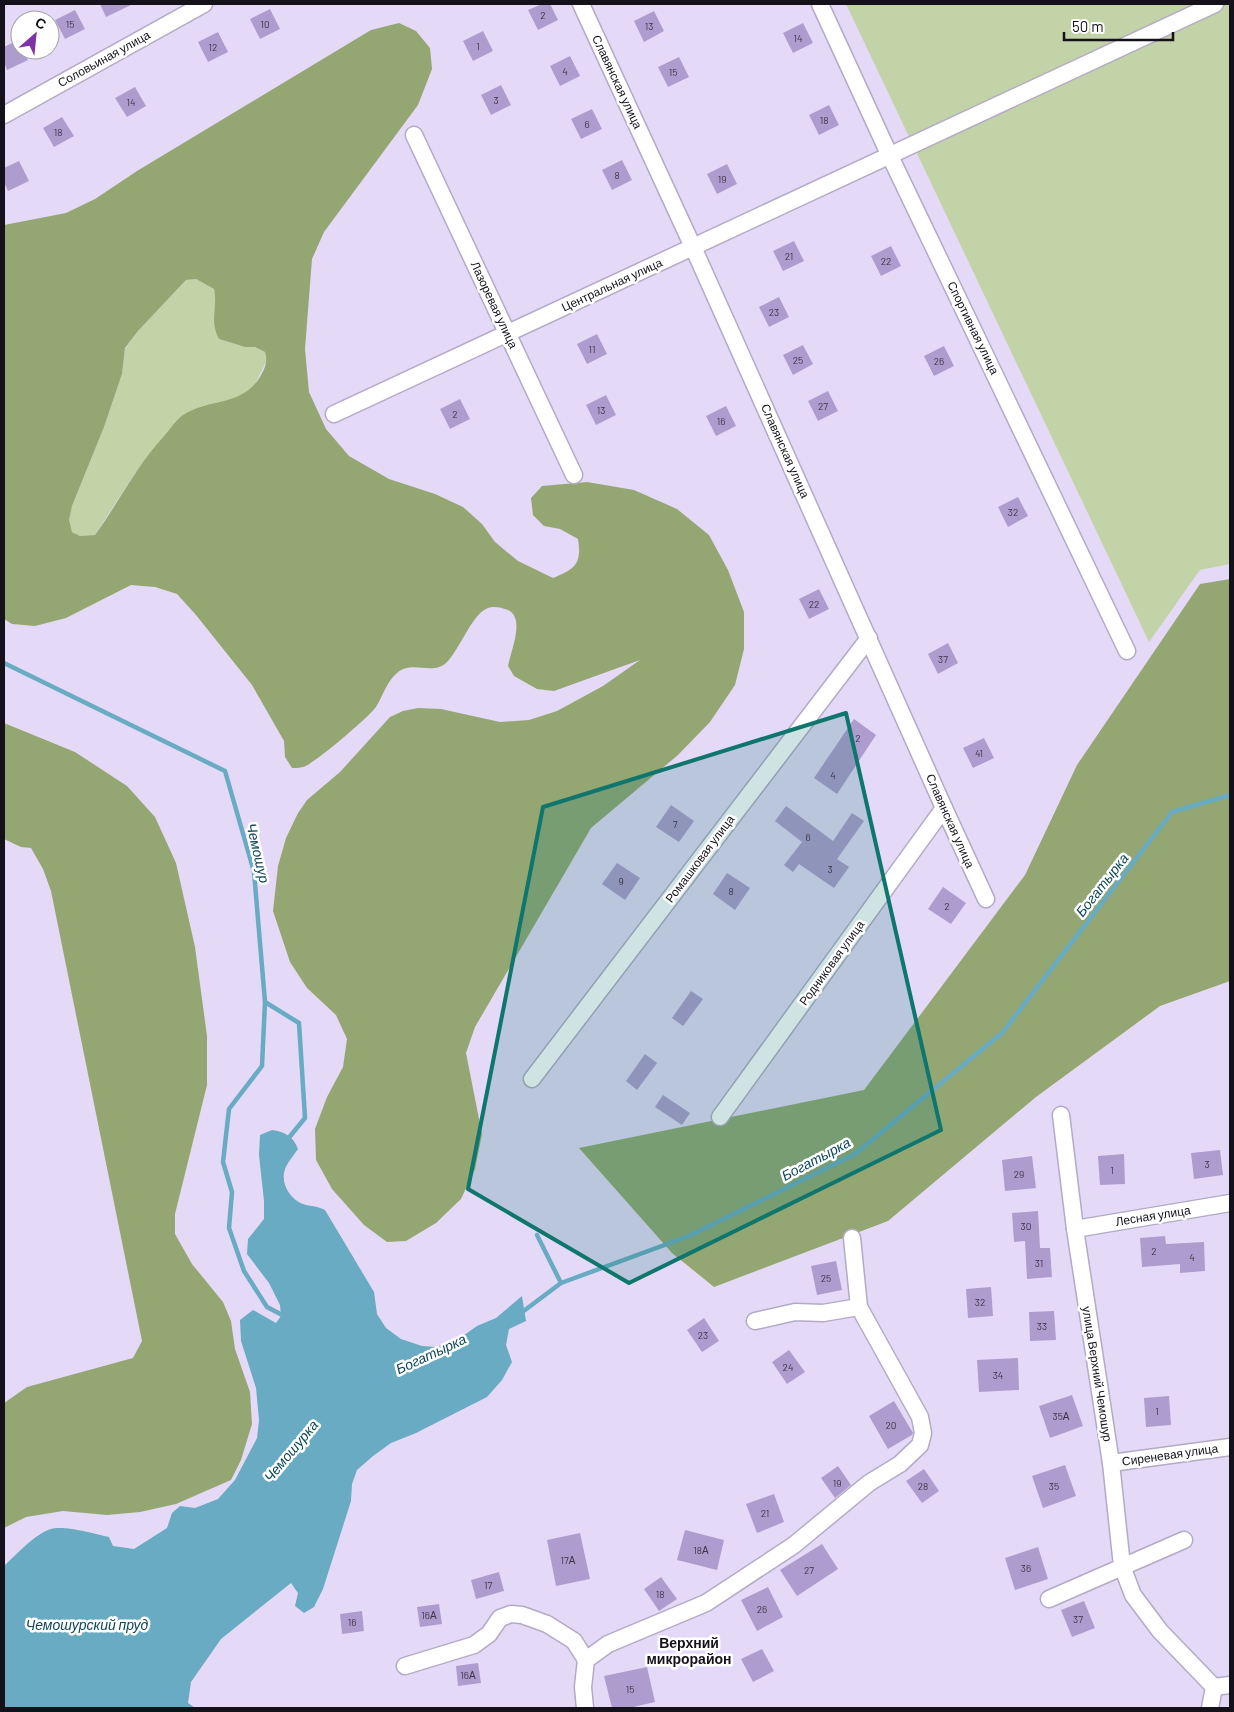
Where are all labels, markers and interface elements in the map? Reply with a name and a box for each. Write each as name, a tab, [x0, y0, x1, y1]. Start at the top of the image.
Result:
house number: 2	[540, 9, 546, 21]
north arrow	[10, 10, 60, 60]
scale bar	[1064, 10, 1173, 42]
text: С	[33, 13, 49, 33]
text: 50 m	[1072, 17, 1104, 35]
house number: 15	[66, 18, 74, 30]
house number: 10	[260, 18, 270, 30]
house number: 13	[645, 20, 653, 32]
street label: Соловьиная улица	[55, 27, 153, 90]
street label: Славянская улица	[589, 32, 646, 131]
house number: 14	[793, 32, 803, 44]
house number: 1	[476, 40, 480, 52]
house number: 12	[209, 41, 217, 53]
house number: 4	[562, 65, 568, 77]
house number: 15	[669, 66, 677, 78]
house number: 3	[493, 94, 499, 106]
house number: 14	[126, 96, 136, 108]
house number: 18	[820, 114, 828, 126]
house number: 6	[584, 118, 590, 130]
house number: 18	[54, 126, 62, 138]
house number: 8	[614, 169, 620, 181]
house number: 19	[718, 173, 726, 185]
house number: 21	[785, 250, 793, 262]
street label: Центральная улица	[559, 254, 665, 314]
house number: 22	[881, 255, 891, 267]
street label: Лазоревая улица	[468, 259, 521, 351]
street label: Спортивная улица	[944, 279, 1003, 377]
house number: 23	[769, 306, 779, 318]
house number: 11	[588, 343, 596, 355]
house number: 25	[793, 354, 803, 366]
house number: 26	[934, 355, 944, 367]
house number: 27	[818, 400, 828, 412]
street label: Славянская улица	[758, 401, 813, 501]
house number: 13	[597, 404, 605, 416]
house number: 2	[452, 408, 458, 420]
house number: 16	[717, 415, 725, 427]
house number: 32	[1008, 506, 1018, 518]
house number: 22	[809, 598, 819, 610]
house number: 37	[938, 653, 948, 665]
house number: 2	[855, 732, 861, 744]
house number: 41	[975, 747, 983, 759]
house number: 4	[830, 769, 836, 781]
street label: Славянская улица	[923, 771, 978, 871]
street label: Ромашковая улица	[662, 812, 738, 905]
house number: 7	[673, 818, 678, 830]
water label: Чемошур	[243, 821, 274, 885]
house number: 6	[805, 831, 811, 843]
water label: Богатырка	[1072, 850, 1132, 920]
house number: 3	[827, 863, 833, 875]
house number: 9	[618, 875, 624, 887]
house number: 8	[728, 885, 734, 897]
house number: 2	[944, 900, 950, 912]
street label: Родниковая улица	[796, 917, 868, 1008]
water label: Богатырка	[778, 1133, 853, 1184]
house number: 3	[1204, 1158, 1210, 1170]
house number: 1	[1110, 1164, 1114, 1176]
house number: 29	[1014, 1168, 1024, 1180]
street label: Лесная улица	[1114, 1202, 1192, 1229]
house number: 30	[1021, 1220, 1031, 1232]
house number: 2	[1151, 1245, 1157, 1257]
house number: 4	[1189, 1251, 1195, 1263]
house number: 31	[1035, 1257, 1043, 1269]
house number: 25	[821, 1272, 831, 1284]
house number: 32	[975, 1296, 985, 1308]
street label: улица Верхний Чемошур	[1079, 1305, 1116, 1443]
house number: 33	[1037, 1320, 1047, 1332]
house number: 23	[698, 1329, 708, 1341]
water label: Богатырка	[393, 1330, 469, 1377]
house number: 24	[783, 1361, 793, 1373]
house number: 34	[993, 1369, 1003, 1381]
house number: 1	[1155, 1405, 1159, 1417]
house number: 35А	[1053, 1410, 1070, 1422]
water label: Чемошурка	[260, 1416, 321, 1485]
house number: 20	[885, 1419, 897, 1431]
street label: Сиреневая улица	[1121, 1440, 1219, 1469]
house number: 19	[833, 1477, 841, 1489]
house number: 28	[918, 1480, 928, 1492]
house number: 35	[1049, 1480, 1059, 1492]
house number: 21	[761, 1507, 769, 1519]
house number: 18А	[693, 1544, 709, 1556]
house number: 17А	[561, 1554, 576, 1566]
house number: 36	[1021, 1562, 1031, 1574]
house number: 27	[804, 1564, 814, 1576]
house number: 17	[484, 1579, 492, 1591]
house number: 18	[656, 1588, 664, 1600]
house number: 26	[757, 1603, 767, 1615]
house number: 16А	[421, 1609, 437, 1621]
house number: 37	[1073, 1613, 1083, 1625]
water label: Чемошурский пруд	[26, 1616, 149, 1633]
house number: 16	[348, 1616, 356, 1628]
district label: Верхний микрорайон	[646, 1634, 732, 1667]
house number: 16А	[460, 1669, 476, 1681]
house number: 15	[626, 1683, 634, 1695]

